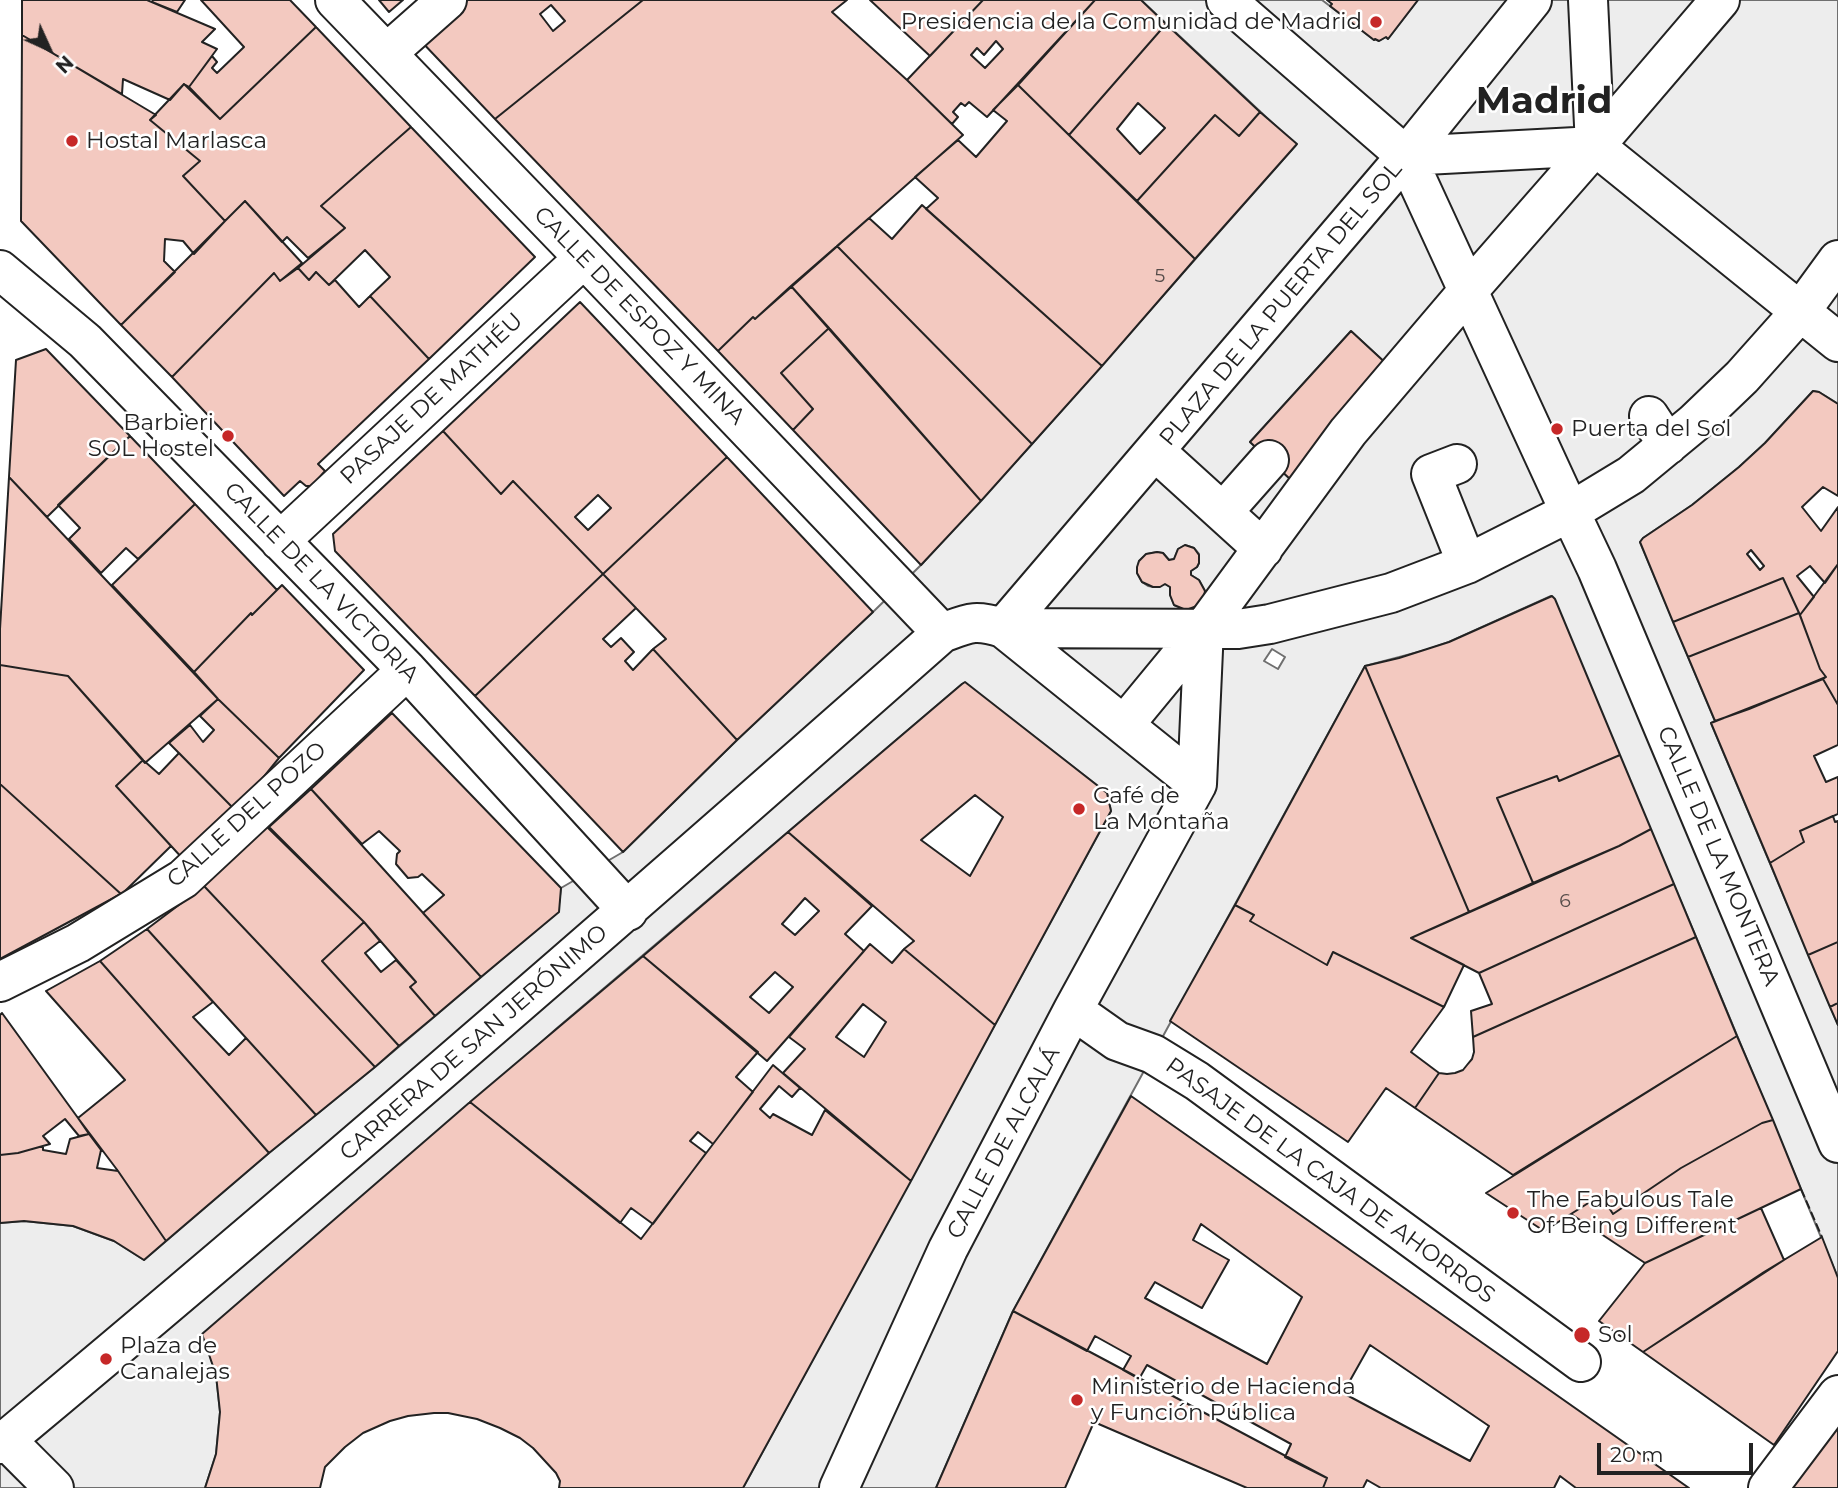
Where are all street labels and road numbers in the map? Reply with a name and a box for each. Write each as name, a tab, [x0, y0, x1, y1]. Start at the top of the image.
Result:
street label: PLAZA DE LA PUERTA DEL SOL	[1154, 156, 1408, 452]
street label: CALLE DE ESPOZ Y MINA	[528, 201, 750, 431]
street label: PASAJE DE MATHÉU	[335, 307, 529, 491]
street label: CALLE DE LA VICTORIA	[218, 477, 424, 689]
street label: CALLE DE LA MONTERA	[1651, 722, 1785, 990]
street label: CALLE DEL POZO	[162, 736, 332, 894]
street label: CARRERA DE SAN JERÓNIMO	[334, 919, 614, 1167]
street label: CALLE DE ALCALÁ	[942, 1042, 1066, 1244]
street label: PASAJE DE LA CAJA DE AHORROS	[1160, 1052, 1500, 1310]

